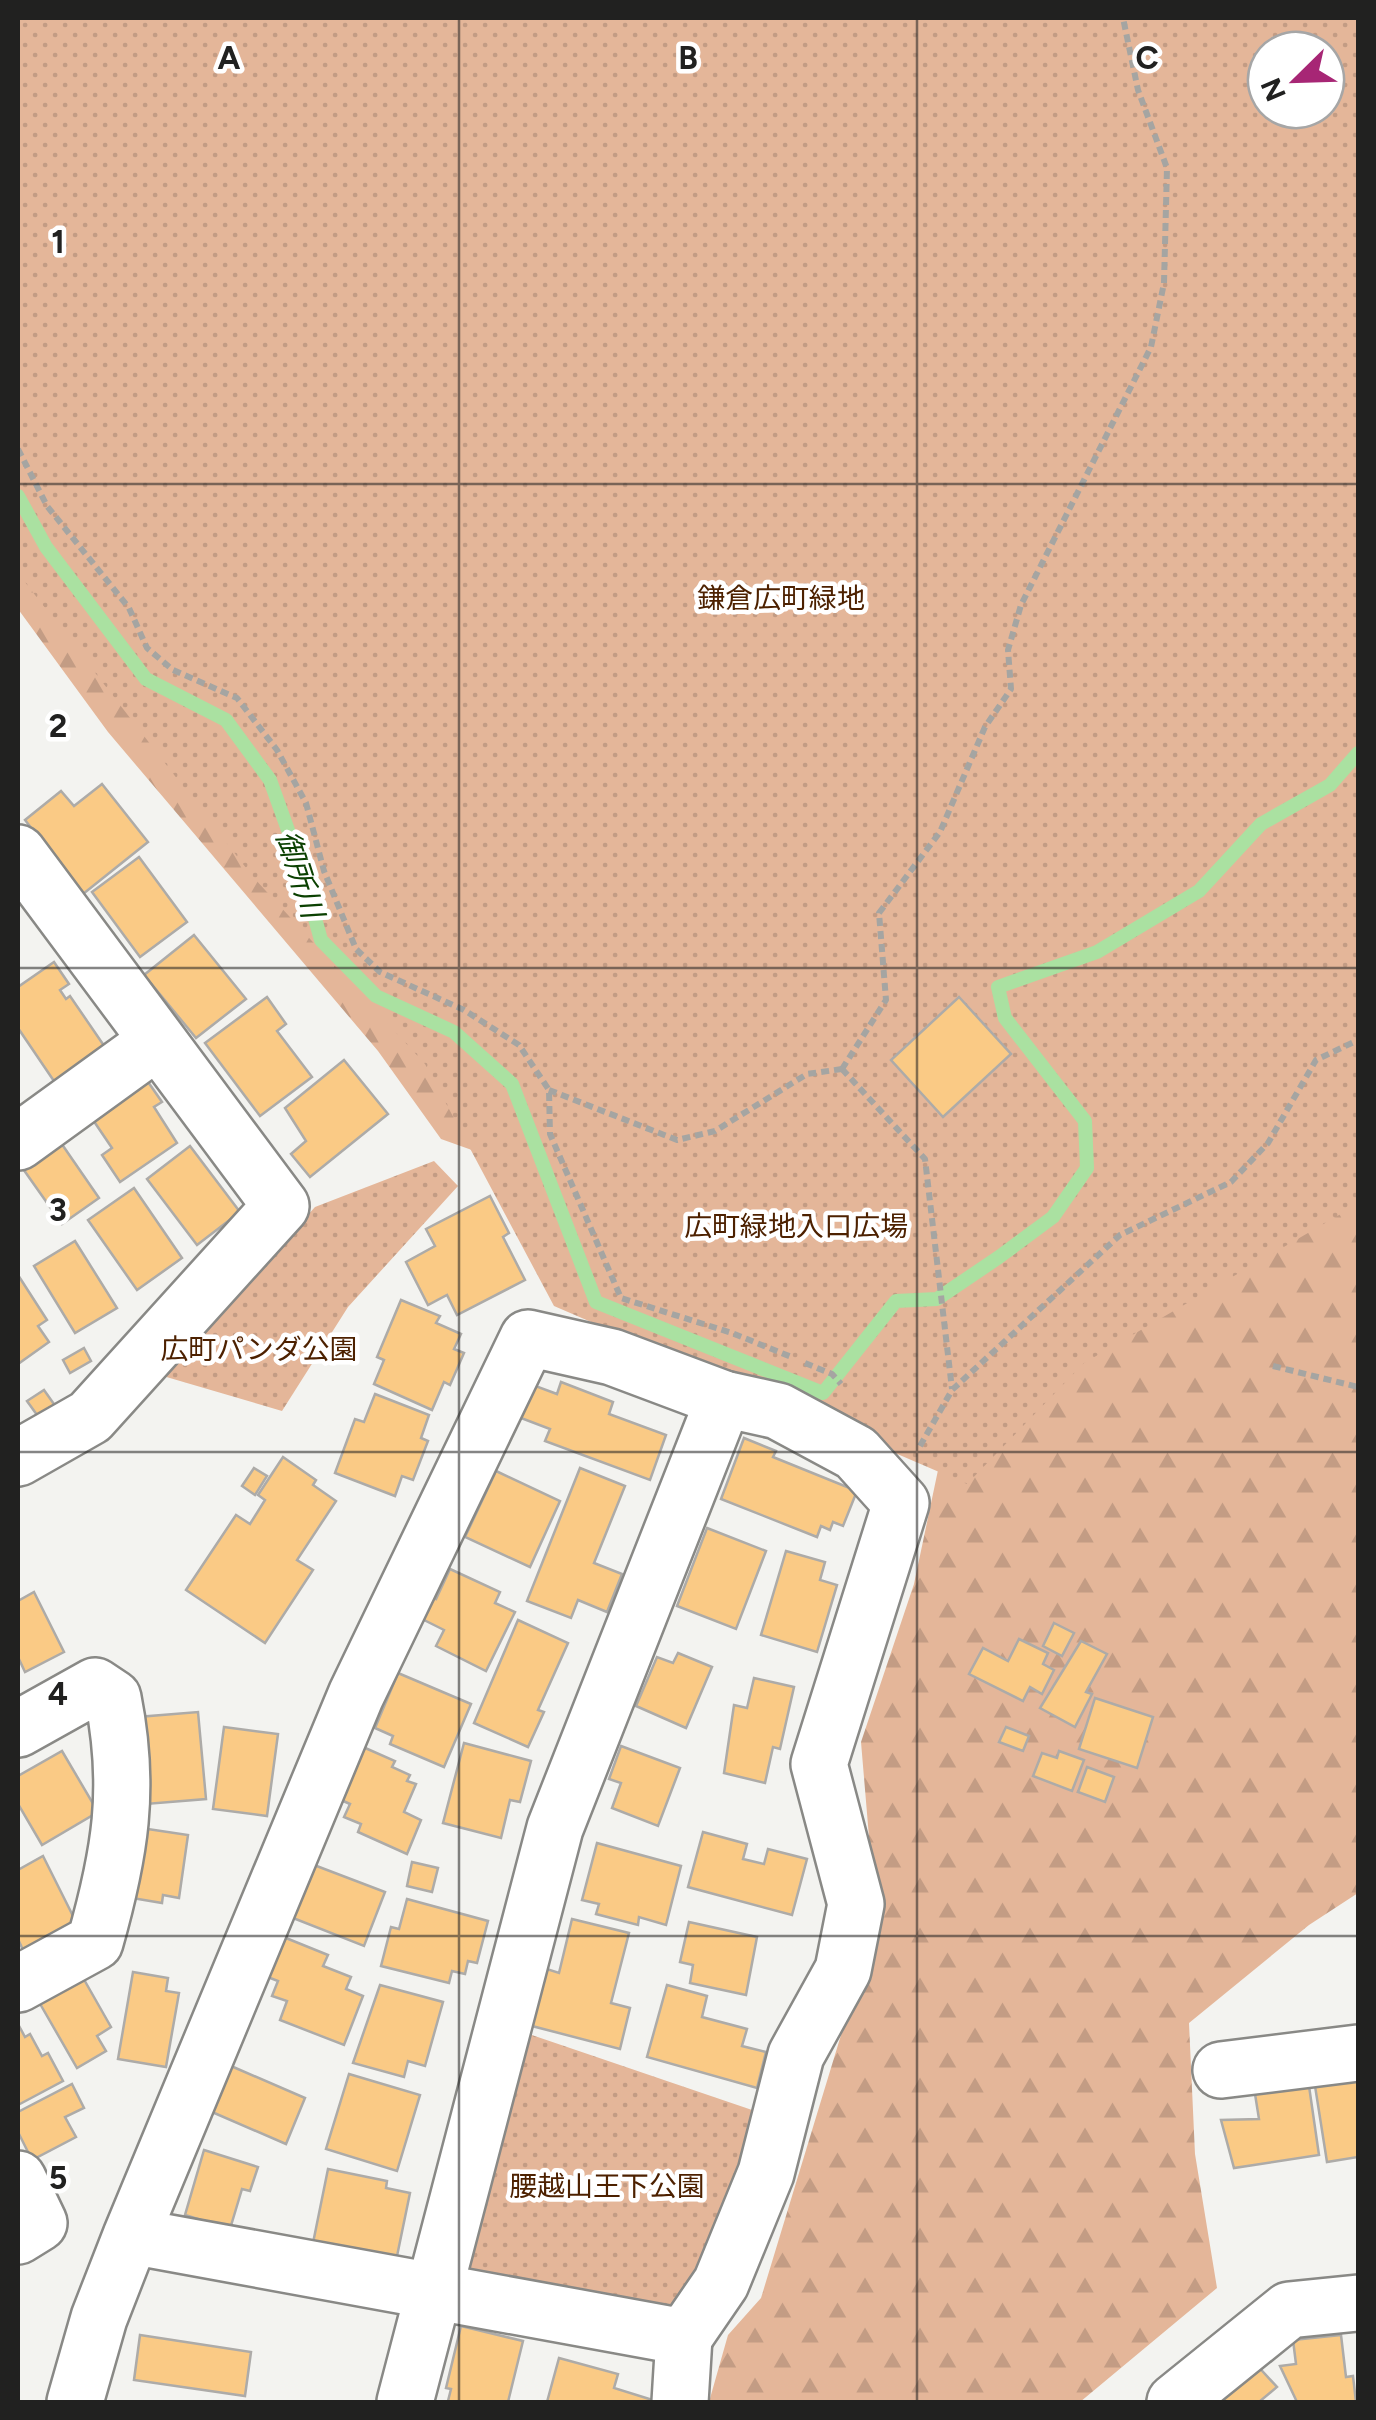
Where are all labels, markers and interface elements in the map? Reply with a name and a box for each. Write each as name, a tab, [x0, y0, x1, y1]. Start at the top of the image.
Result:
north arrow	[1246, 30, 1346, 130]
text: A	[218, 39, 241, 77]
text: B	[678, 39, 698, 77]
text: C	[1135, 39, 1159, 77]
text: N	[1253, 73, 1293, 106]
text: 1	[51, 223, 65, 261]
park label: 鎌倉広町緑地	[697, 581, 865, 615]
text: 2	[49, 707, 67, 745]
water label: 御所川	[268, 825, 332, 925]
text: 3	[49, 1191, 67, 1229]
park label: 広町緑地入口広場	[684, 1209, 908, 1243]
park label: 広町パンダ公園	[160, 1332, 358, 1366]
text: 4	[48, 1675, 68, 1713]
text: 5	[49, 2159, 67, 2197]
park label: 腰越山王下公園	[509, 2169, 705, 2203]

